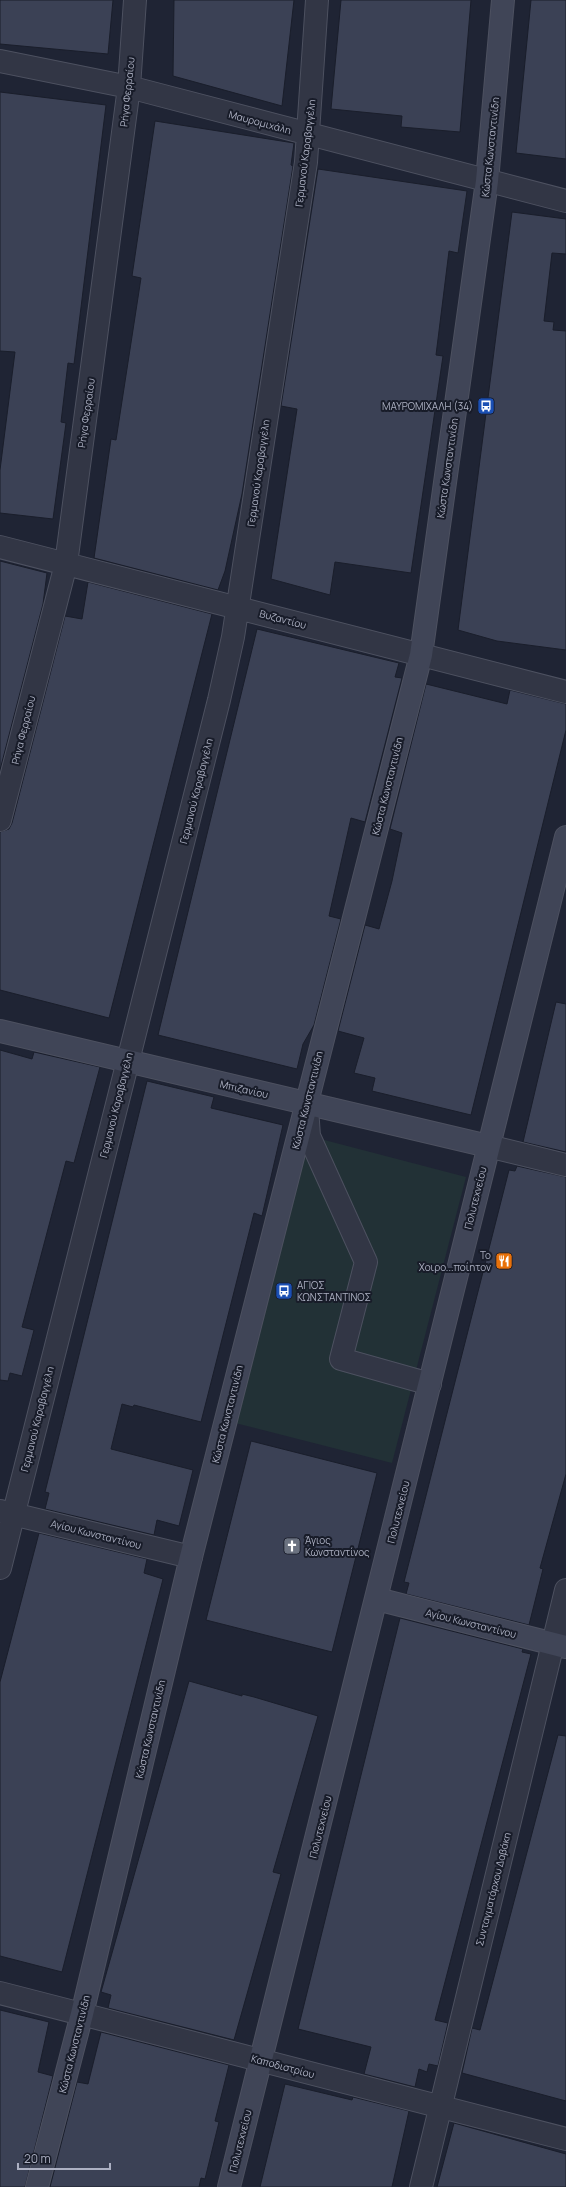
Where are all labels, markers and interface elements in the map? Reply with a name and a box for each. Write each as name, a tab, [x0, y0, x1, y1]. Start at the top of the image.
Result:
street label: Ρήγα Φερραίου	[116, 56, 138, 128]
street label: Κώστα Κωνσταντινίδη	[478, 96, 502, 198]
street label: Γερμανού Καραβαγγέλη	[291, 98, 319, 208]
street label: Μαυρομιχάλη	[227, 107, 293, 137]
street label: Ρήγα Φερραίου	[74, 377, 98, 449]
bus stop icon: ΜΑΥΡΟΜΙΧΑΛΗ (34)	[476, 396, 496, 416]
place label: ΜΑΥΡΟΜΙΧΑΛΗ (34)	[382, 399, 473, 413]
street label: Κώστα Κωνσταντινίδη	[433, 417, 461, 519]
street label: Γερμανού Καραβαγγέλη	[244, 418, 272, 528]
street label: Βυζαντίου	[258, 606, 308, 632]
street label: Ρήγα Φερραίου	[8, 694, 38, 766]
street label: Κώστα Κωνσταντινίδη	[368, 735, 406, 837]
street label: Γερμανού Καραβαγγέλη	[176, 737, 216, 845]
street label: Κώστα Κωνσταντινίδη	[288, 1049, 326, 1151]
street label: Γερμανού Καραβαγγέλη	[96, 1051, 136, 1159]
street label: Μπιζανίου	[218, 1077, 270, 1101]
street label: Πολυτεχνείου	[460, 1165, 490, 1231]
place label: Το Χοιρο...ποίητον	[419, 1248, 491, 1274]
restaurant icon: Το Χοιρο...ποίητον	[494, 1251, 514, 1271]
place label: ΑΓΙΟΣ ΚΩΝΣΤΑΝΤΙΝΟΣ	[297, 1278, 371, 1304]
bus stop icon: ΑΓΙΟΣ ΚΩΝΣΤΑΝΤΙΝΟΣ	[274, 1281, 294, 1301]
street label: Κώστα Κωνσταντινίδη	[208, 1363, 246, 1465]
street label: Γερμανού Καραβαγγέλη	[17, 1365, 57, 1473]
street label: Πολυτεχνείου	[383, 1479, 413, 1545]
street label: Αγίου Κωνσταντίνου	[49, 1516, 143, 1552]
place label: Άγιος Κωνσταντίνος	[305, 1533, 370, 1559]
church icon: Άγιος Κωνσταντίνος	[282, 1536, 302, 1556]
street label: Αγίου Κωνσταντίνου	[424, 1605, 518, 1641]
street label: Κώστα Κωνσταντινίδη	[132, 1678, 168, 1780]
street label: Πολυτεχνείου	[305, 1794, 335, 1860]
street label: Συνταγματάρχου Δαβάκη	[472, 1831, 514, 1947]
street label: Κώστα Κωνσταντινίδη	[55, 1993, 93, 2095]
street label: Καποδιστρίου	[250, 2051, 316, 2081]
street label: Πολυτεχνείου	[225, 2108, 255, 2174]
scale bar	[18, 2145, 110, 2171]
text: 20 m	[24, 2150, 51, 2167]

